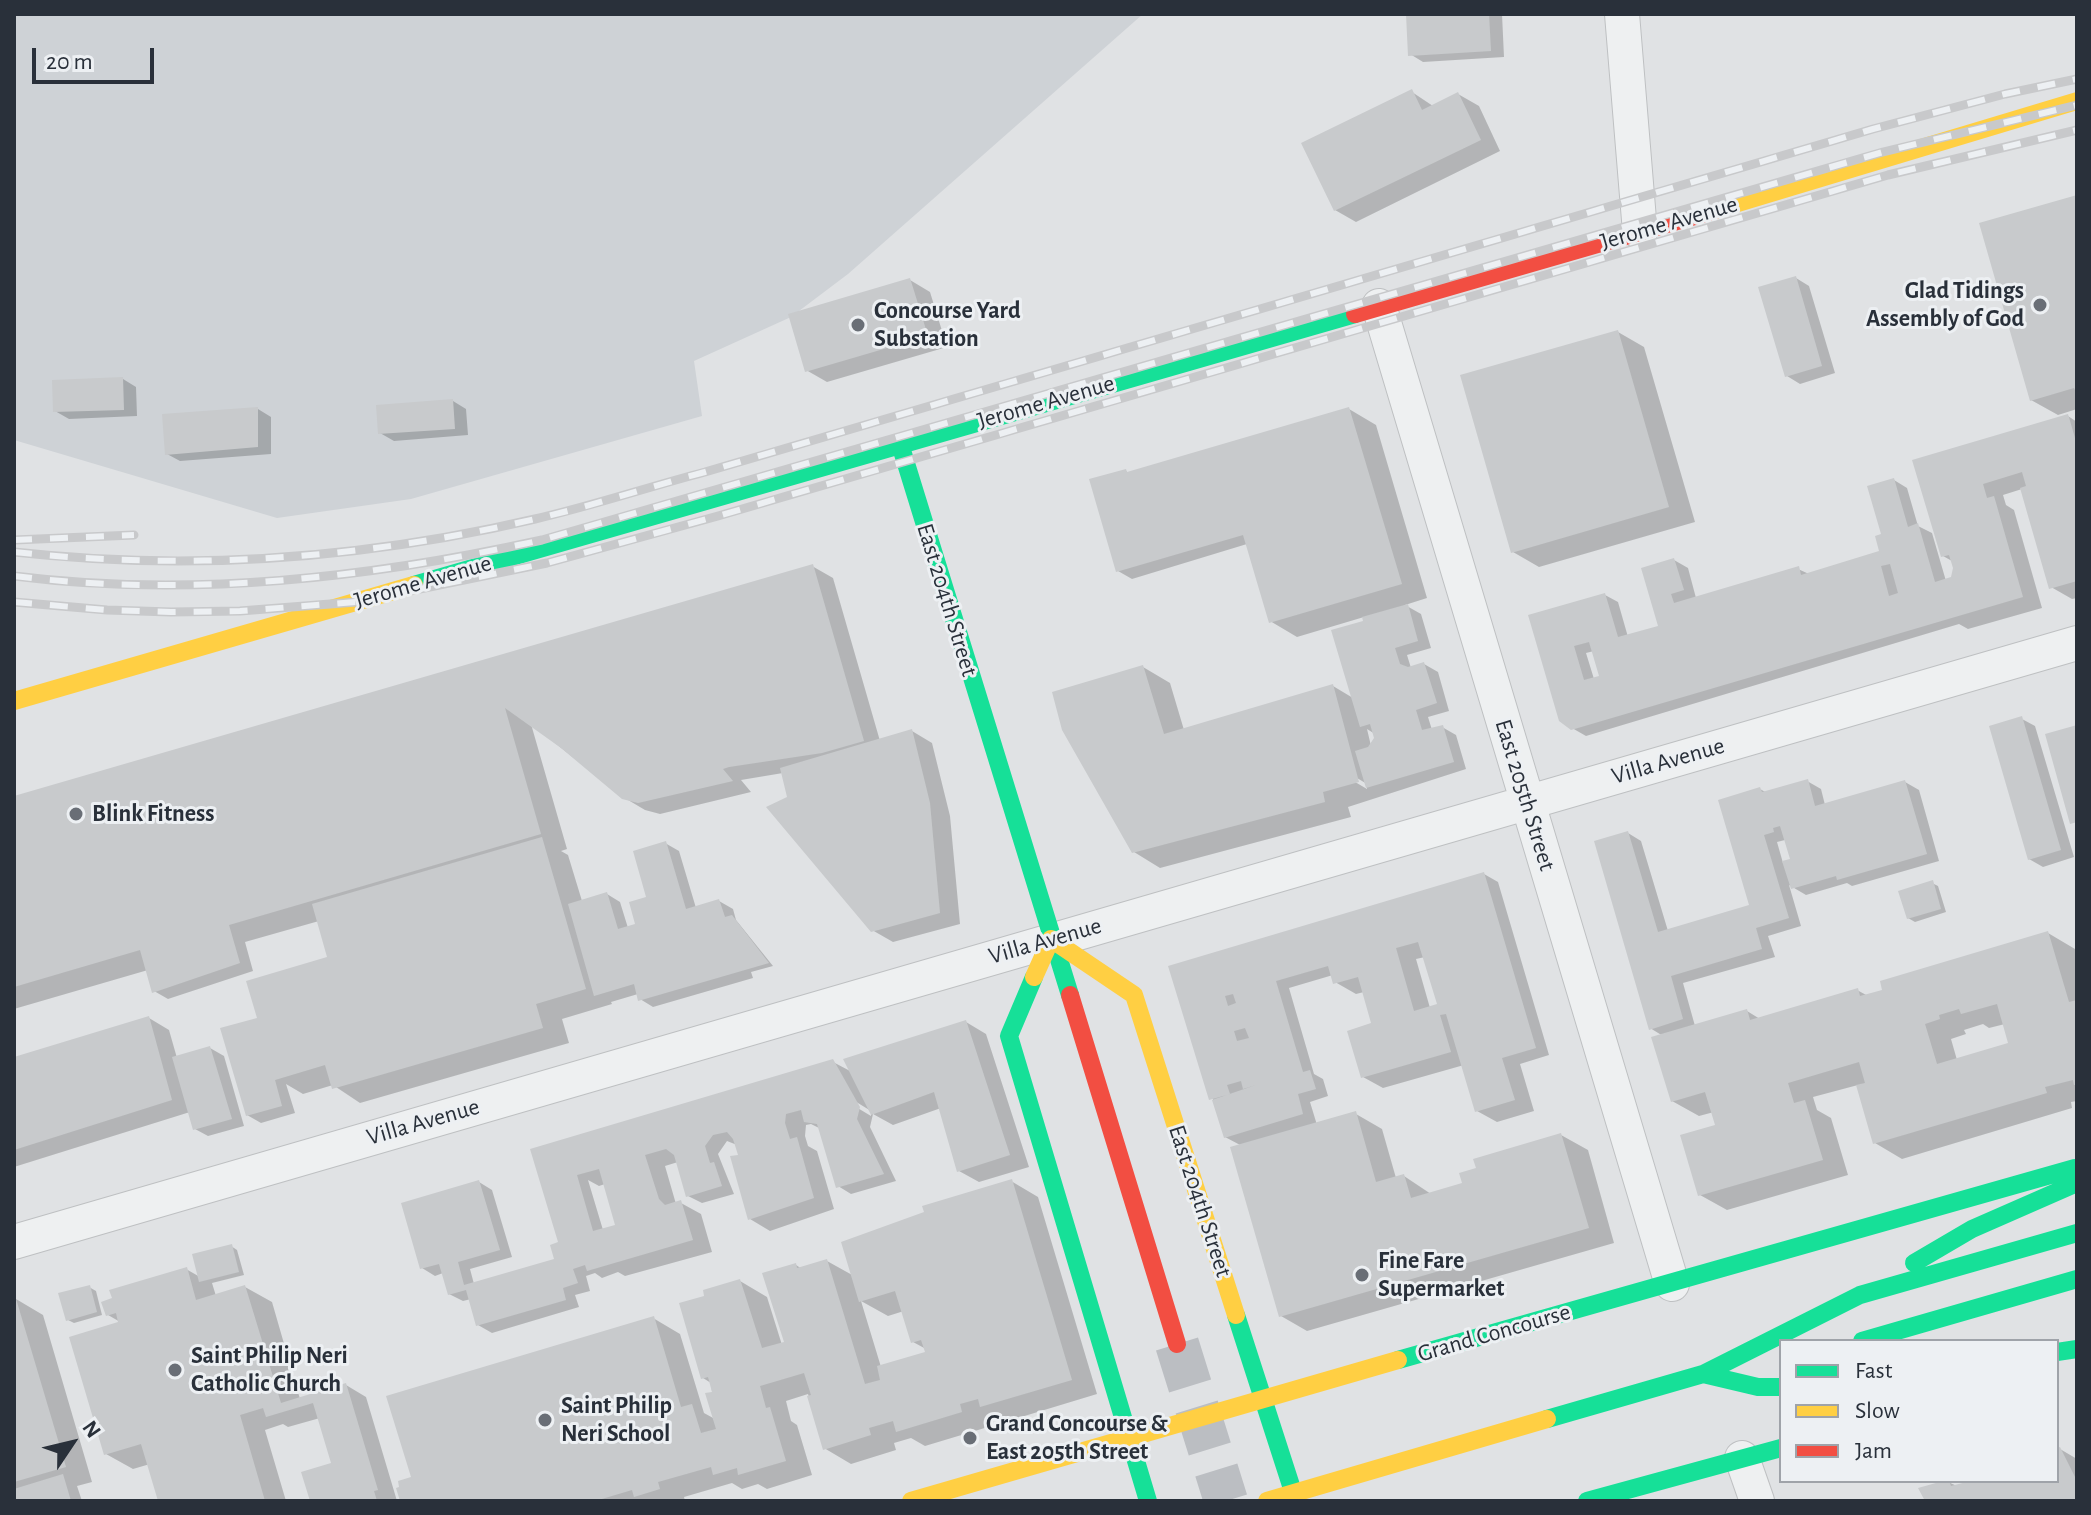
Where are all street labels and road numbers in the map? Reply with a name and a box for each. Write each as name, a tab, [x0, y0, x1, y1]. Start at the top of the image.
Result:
street label: Jerome Avenue	[1597, 190, 1741, 256]
street label: Jerome Avenue	[974, 369, 1118, 435]
street label: East 204th Street	[910, 520, 984, 680]
street label: Jerome Avenue	[351, 549, 495, 615]
street label: East 205th Street	[1488, 716, 1562, 874]
street label: Villa Avenue	[1608, 731, 1728, 791]
street label: Villa Avenue	[985, 911, 1105, 971]
street label: Villa Avenue	[363, 1092, 483, 1152]
street label: East 204th Street	[1162, 1121, 1238, 1281]
street label: Grand Concourse	[1414, 1297, 1574, 1369]

